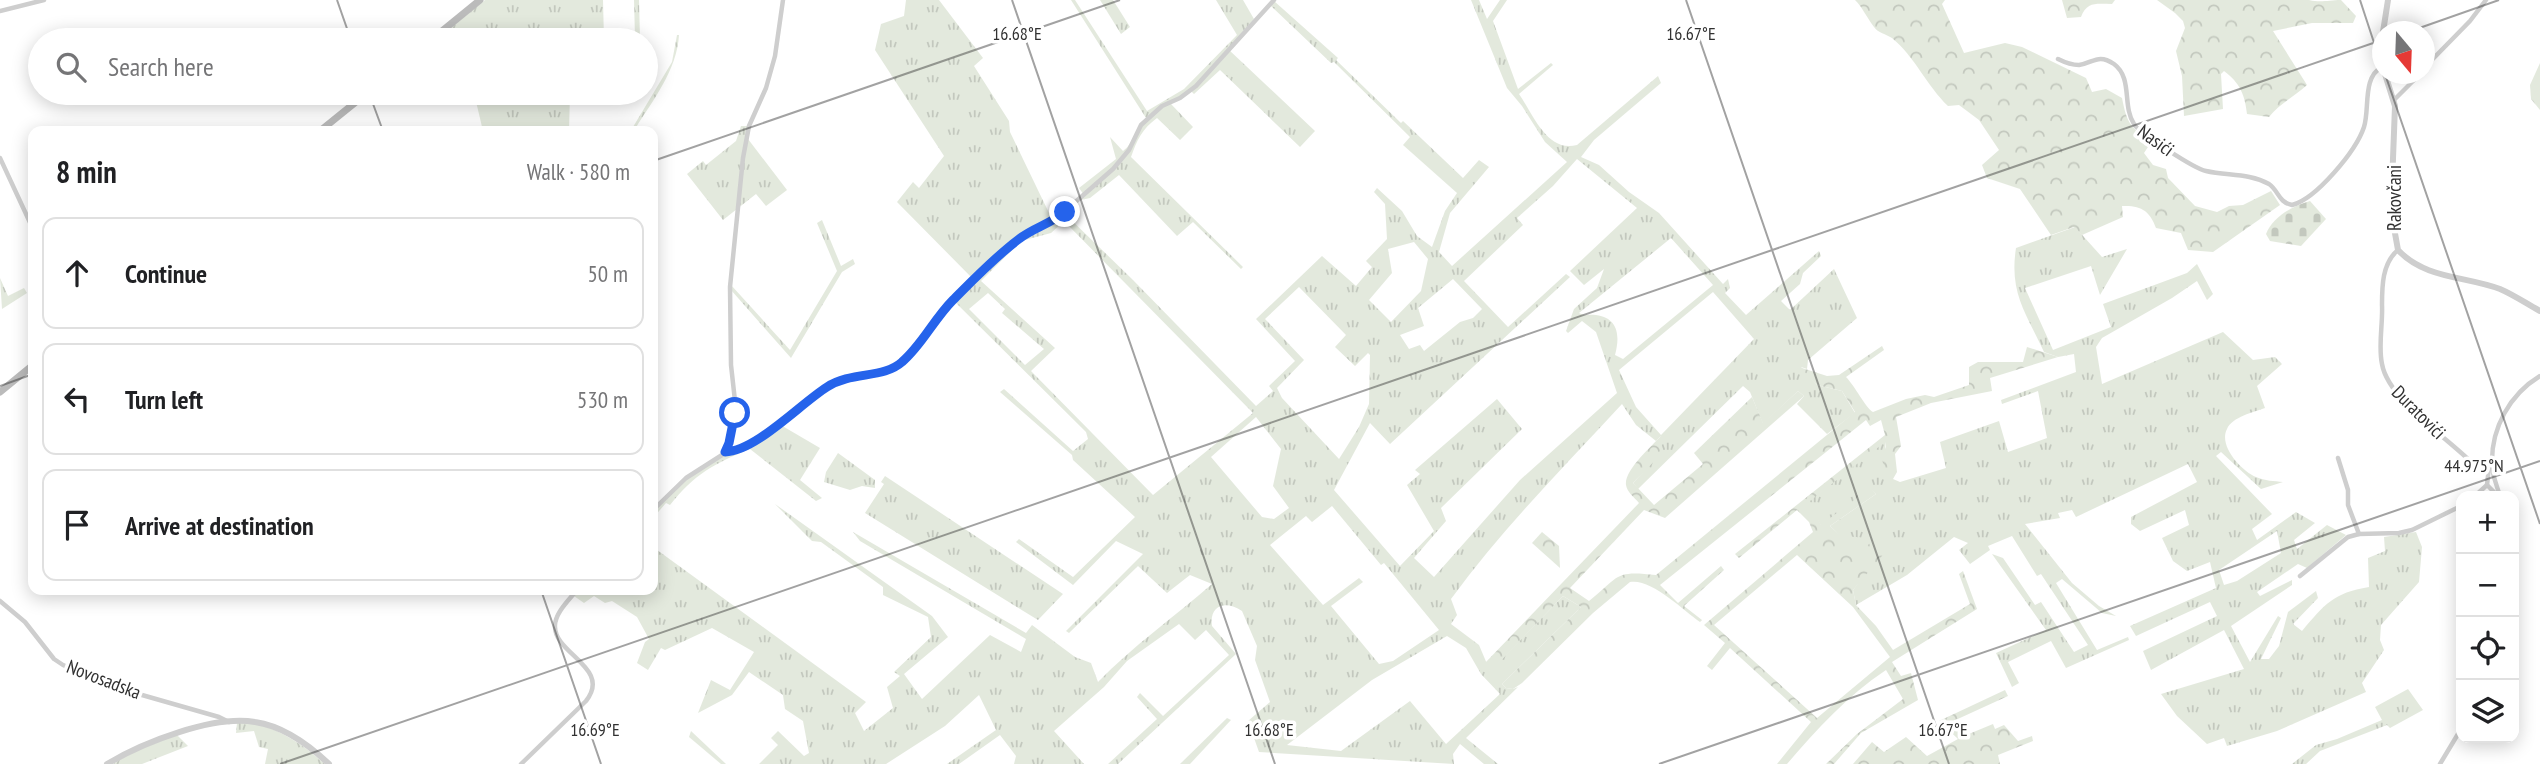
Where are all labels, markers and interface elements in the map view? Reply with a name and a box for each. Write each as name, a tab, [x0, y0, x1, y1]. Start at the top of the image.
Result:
north arrow	[2372, 21, 2435, 84]
text: 16.68°E	[992, 22, 1042, 45]
text: 16.67°E	[1666, 22, 1716, 45]
search box	[28, 28, 658, 105]
icon: search	[52, 48, 90, 86]
text: Search here	[108, 50, 214, 83]
street label: Nasići	[2133, 119, 2179, 161]
text: 8 min	[56, 152, 117, 191]
text: Walk · 580 m	[527, 157, 630, 186]
street label: Rakovčani	[2382, 165, 2406, 231]
route end	[1049, 196, 1080, 227]
icon: ahead	[58, 254, 96, 292]
text: Continue	[125, 257, 207, 290]
text: 50 m	[587, 259, 628, 288]
icon: left	[58, 380, 96, 418]
street label: Duratovići	[2387, 380, 2451, 444]
text: Turn left	[125, 383, 203, 416]
text: 530 m	[577, 385, 628, 414]
route start	[719, 397, 750, 428]
text: 44.975°N	[2444, 454, 2504, 477]
map controls	[2456, 491, 2519, 743]
button: +	[2456, 491, 2519, 554]
icon: arrive	[58, 506, 96, 544]
text: Arrive at destination	[125, 509, 314, 542]
button: −	[2456, 554, 2519, 617]
button: locate	[2456, 617, 2519, 680]
street label: Novosadska	[64, 654, 144, 704]
button: layers	[2456, 680, 2519, 743]
text: 16.69°E	[570, 718, 620, 741]
text: 16.68°E	[1244, 718, 1294, 741]
text: 16.67°E	[1918, 718, 1968, 741]

